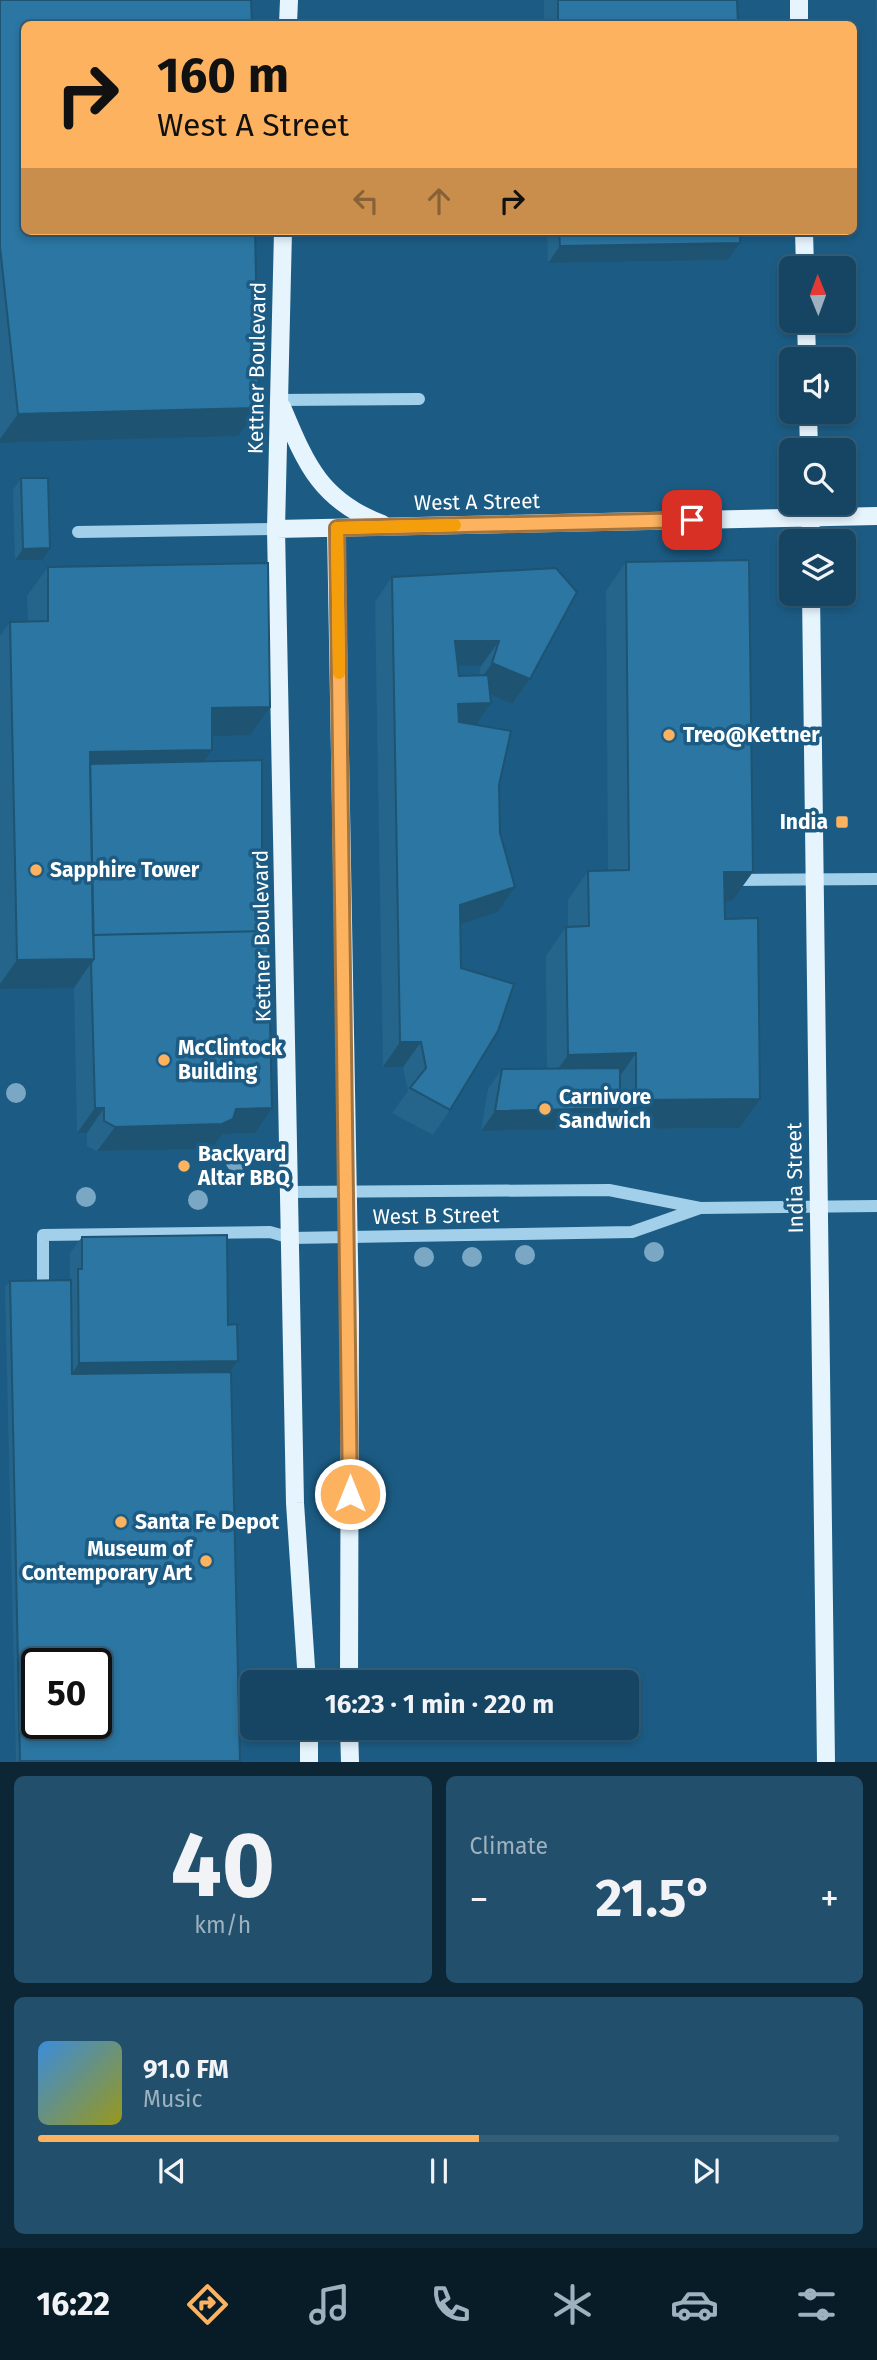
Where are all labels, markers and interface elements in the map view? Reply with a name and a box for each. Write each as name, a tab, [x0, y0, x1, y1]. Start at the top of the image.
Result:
text: 160 m	[157, 46, 289, 105]
icon: right	[42, 49, 133, 140]
text: West A Street	[157, 106, 349, 144]
icon: left	[347, 182, 385, 220]
icon: ahead	[420, 182, 458, 220]
icon: right	[493, 182, 531, 220]
north arrow	[779, 256, 856, 332]
map controls	[779, 256, 856, 606]
street label: Kettner Boulevard	[242, 282, 272, 454]
button: sound	[779, 347, 856, 424]
button: search	[779, 438, 856, 515]
street label: West A Street	[414, 488, 541, 516]
pin	[662, 490, 722, 550]
icon: arrive	[673, 501, 711, 539]
button: layers	[779, 529, 856, 606]
place label: Treo@Kettner	[683, 722, 820, 748]
marker: Treo@Kettner	[661, 727, 677, 743]
place label: India	[780, 809, 828, 835]
marker: India	[834, 814, 850, 830]
street label: Kettner Boulevard	[247, 850, 277, 1022]
place label: Sapphire Tower	[50, 857, 200, 883]
marker: Sapphire Tower	[28, 862, 44, 878]
place label: McClintock Building	[178, 1035, 283, 1085]
marker: McClintock Building	[156, 1052, 172, 1068]
place label: Carnivore Sandwich	[559, 1084, 651, 1134]
marker: Carnivore Sandwich	[537, 1101, 553, 1117]
street label: India Street	[781, 1122, 809, 1234]
place label: Backyard Altar BBQ	[197, 1141, 290, 1191]
marker: Backyard Altar BBQ	[176, 1158, 192, 1174]
street label: West B Street	[372, 1202, 500, 1230]
position arrow	[313, 1457, 387, 1531]
place label: Santa Fe Depot	[135, 1509, 280, 1535]
marker: Santa Fe Depot	[113, 1514, 129, 1530]
place label: Museum of Contemporary Art	[22, 1536, 195, 1586]
marker: Museum of Contemporary Art	[198, 1553, 214, 1569]
speed limit sign: 50	[21, 1648, 112, 1739]
text: 16:23 · 1 min · 220 m	[325, 1689, 554, 1720]
text: 40	[170, 1811, 275, 1920]
text: Climate	[470, 1832, 548, 1860]
text: 21.5°	[596, 1867, 713, 1930]
text: −	[470, 1876, 489, 1922]
text: +	[820, 1876, 839, 1922]
text: km/h	[194, 1911, 251, 1939]
text: 91.0 FM	[143, 2054, 229, 2085]
text: Music	[143, 2085, 203, 2113]
icon: previous	[153, 2152, 191, 2190]
icon: pause	[420, 2152, 458, 2190]
icon: next	[687, 2152, 725, 2190]
icon: directions	[183, 2280, 232, 2329]
icon: music	[305, 2280, 354, 2329]
icon: phone	[426, 2280, 475, 2329]
icon: climate	[548, 2280, 597, 2329]
icon: car	[670, 2280, 719, 2329]
icon: filters	[792, 2280, 841, 2329]
text: 16:22	[36, 2285, 110, 2323]

